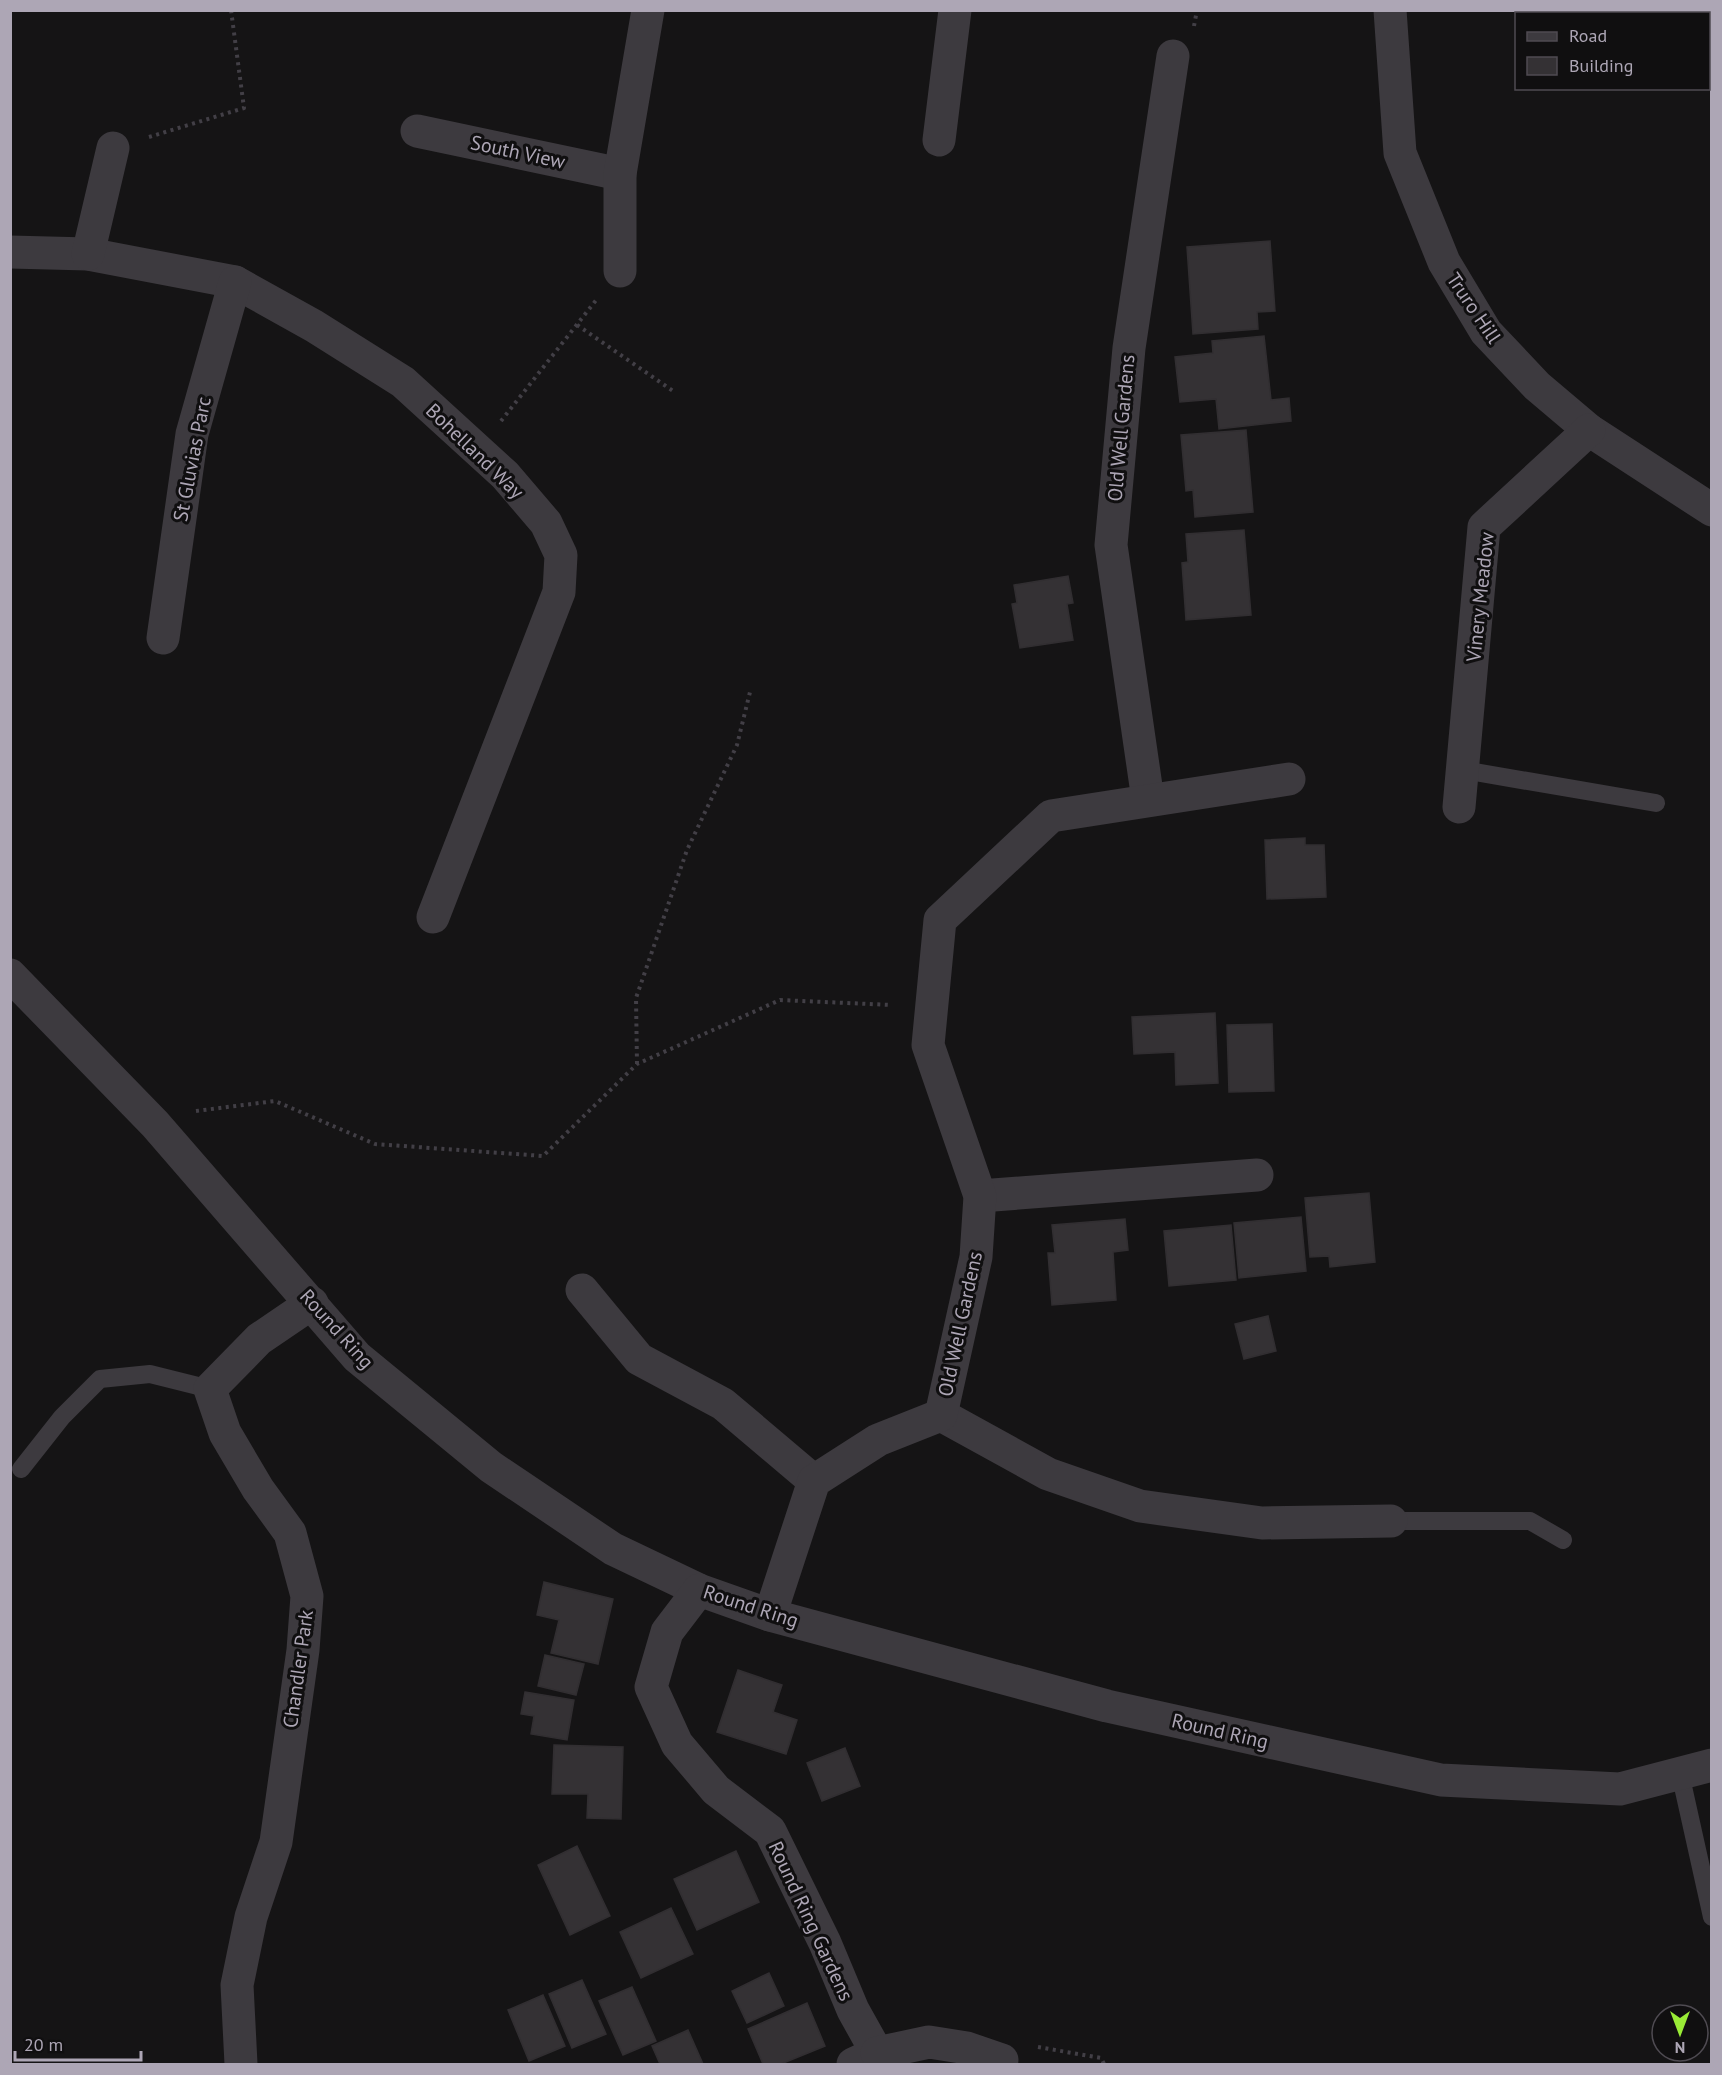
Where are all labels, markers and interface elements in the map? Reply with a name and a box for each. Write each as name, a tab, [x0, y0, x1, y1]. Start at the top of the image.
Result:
legend	[1515, 12, 1710, 90]
text: Road	[1569, 24, 1607, 47]
text: Building	[1569, 54, 1633, 77]
street label: South View	[468, 129, 568, 175]
street label: Truro Hill	[1441, 268, 1507, 349]
street label: Old Well Gardens	[1102, 353, 1140, 503]
street label: St Gluvias Parc	[167, 394, 217, 524]
street label: Bohelland Way	[420, 398, 530, 505]
street label: Vinery Meadow	[1460, 530, 1500, 664]
street label: Old Well Gardens	[932, 1249, 988, 1399]
street label: Round Ring	[294, 1284, 380, 1374]
street label: Round Ring	[700, 1578, 802, 1634]
street label: Chandler Park	[277, 1608, 319, 1730]
street label: Round Ring	[1169, 1707, 1271, 1755]
street label: Round Ring Gardens	[763, 1837, 859, 2005]
north arrow	[1650, 2003, 1710, 2063]
scale bar	[15, 2024, 141, 2062]
text: 20 m	[24, 2033, 63, 2056]
text: N	[1675, 2038, 1685, 2058]

